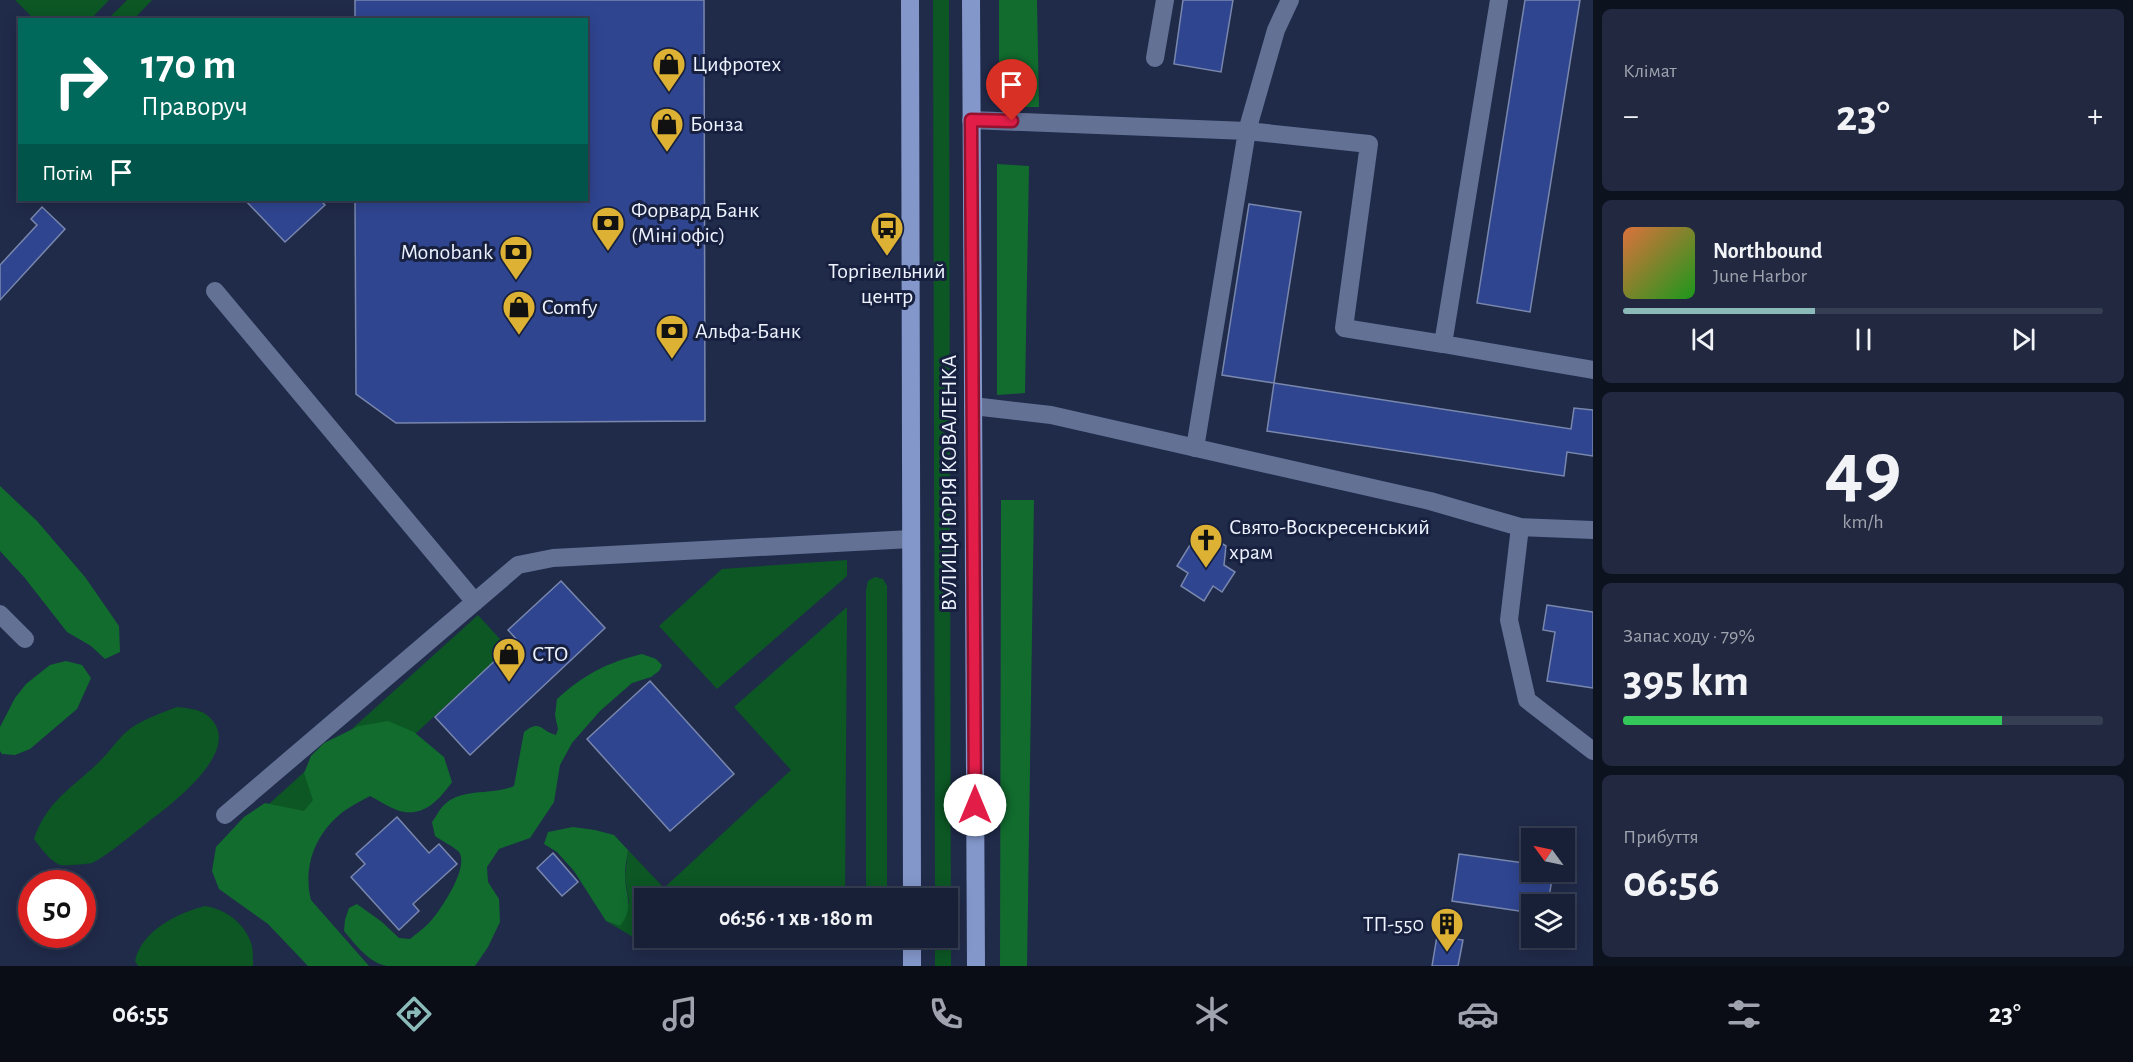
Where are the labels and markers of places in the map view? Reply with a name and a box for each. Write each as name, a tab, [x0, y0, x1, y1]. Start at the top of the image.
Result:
shop icon: Цифротех	[651, 46, 687, 93]
place label: Цифротех	[692, 53, 781, 75]
pin	[986, 59, 1037, 121]
shop icon: Бонза	[649, 106, 685, 153]
place label: Бонза	[690, 113, 744, 135]
place label: Форвард Банк (Міні офіс)	[631, 199, 759, 246]
bank icon: Форвард Банк (Міні офіс)	[590, 205, 626, 252]
bus stop icon: Торгівельний центр	[869, 210, 905, 257]
bank icon: Monobank	[498, 234, 534, 281]
place label: Monobank	[401, 241, 493, 263]
place label: Торгівельний центр	[828, 260, 946, 307]
shop icon: Comfy	[501, 289, 537, 336]
place label: Comfy	[542, 296, 598, 318]
bank icon: Альфа-Банк	[654, 313, 690, 360]
place label: Альфа-Банк	[695, 320, 801, 342]
place label: Свято-Воскресенський храм	[1229, 516, 1430, 563]
church icon: Свято-Воскресенський храм	[1188, 522, 1224, 569]
shop icon: СТО	[491, 636, 527, 683]
place label: СТО	[532, 643, 569, 665]
building icon: ТП-550	[1429, 906, 1465, 953]
place label: ТП-550	[1363, 913, 1424, 935]

